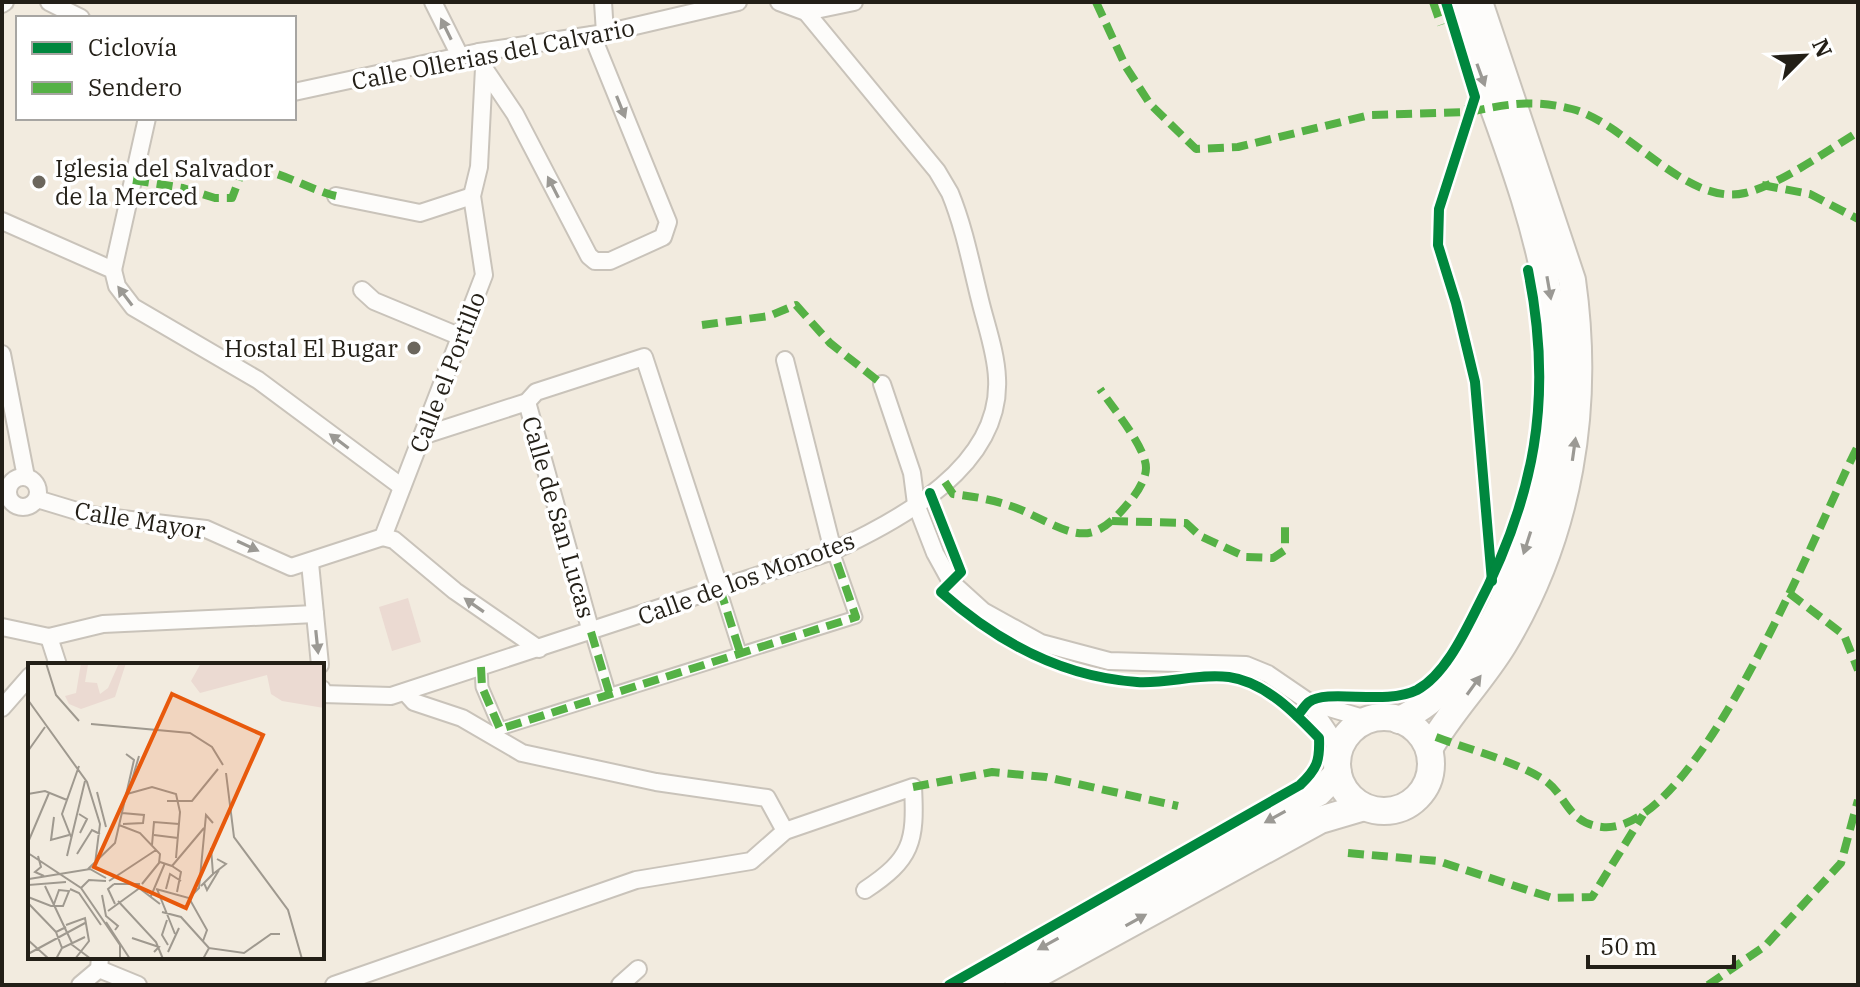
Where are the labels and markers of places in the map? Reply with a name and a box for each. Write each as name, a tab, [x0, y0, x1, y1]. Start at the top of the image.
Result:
place label: Iglesia del Salvador de la Merced	[55, 152, 274, 212]
marker: Iglesia del Salvador de la Merced	[30, 173, 48, 191]
place label: Hostal El Bugar	[224, 332, 398, 364]
marker: Hostal El Bugar	[405, 339, 423, 357]

